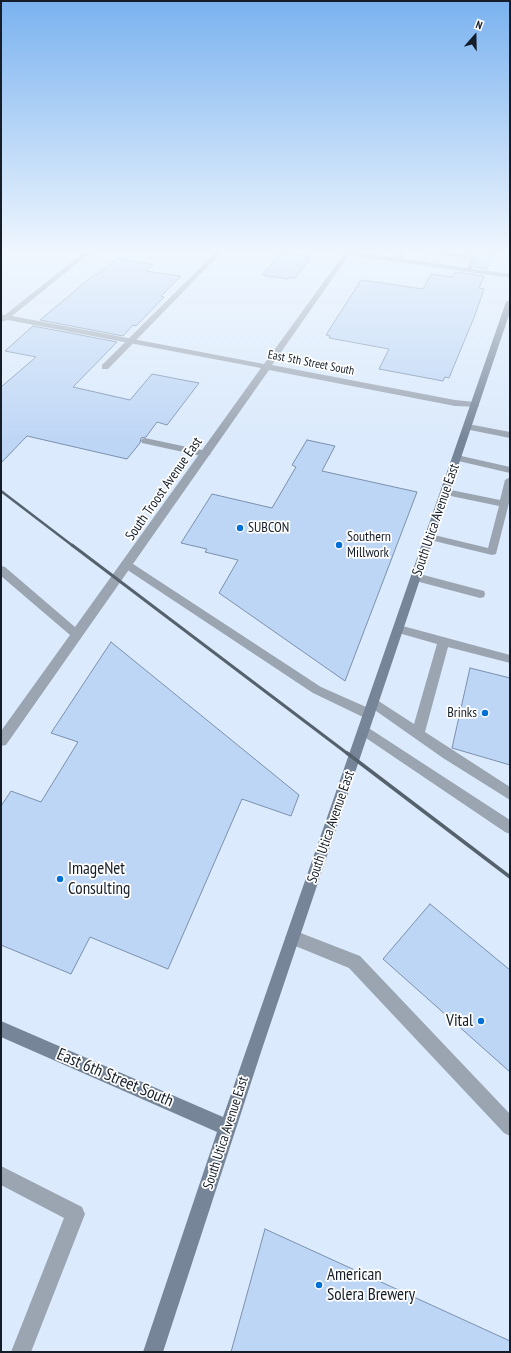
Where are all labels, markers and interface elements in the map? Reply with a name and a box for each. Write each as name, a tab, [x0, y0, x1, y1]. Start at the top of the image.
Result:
north arrow	[455, 16, 495, 56]
text: N	[474, 17, 484, 32]
street label: East 5th Street South	[267, 348, 355, 378]
street label: South Troost Avenue East	[122, 434, 206, 544]
street label: South Utica Avenue East	[409, 462, 463, 578]
place label: SUBCON	[248, 520, 289, 536]
marker: SUBCON	[235, 523, 245, 533]
place label: Southern Millwork	[347, 529, 391, 562]
marker: Southern Millwork	[334, 540, 344, 550]
place label: Brinks	[447, 705, 477, 721]
marker: Brinks	[480, 708, 490, 718]
street label: South Utica Avenue East	[304, 769, 358, 885]
place label: ImageNet Consulting	[68, 859, 130, 899]
marker: ImageNet Consulting	[55, 874, 65, 884]
place label: Vital	[446, 1011, 473, 1031]
marker: Vital	[476, 1016, 486, 1026]
street label: East 6th Street South	[54, 1044, 176, 1112]
street label: South Utica Avenue East	[200, 1075, 252, 1191]
place label: American Solera Brewery	[327, 1265, 415, 1305]
marker: American Solera Brewery	[314, 1280, 324, 1290]

